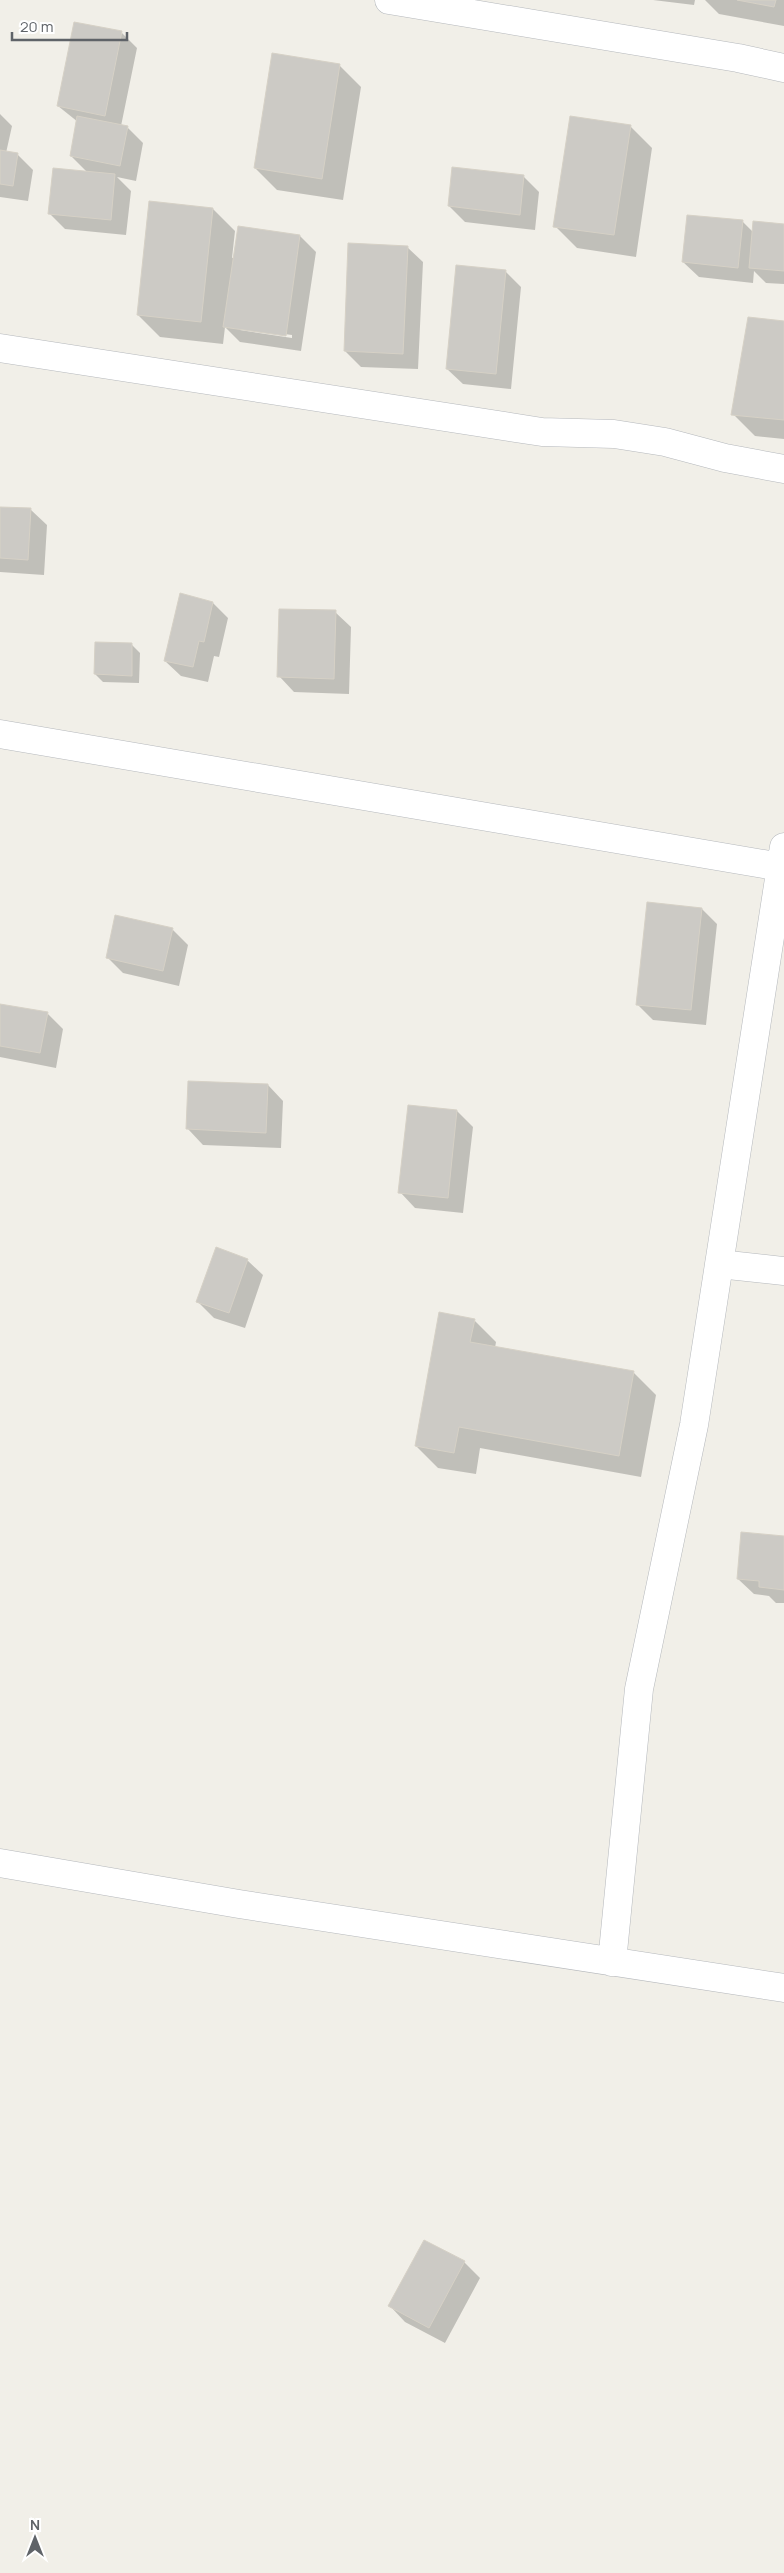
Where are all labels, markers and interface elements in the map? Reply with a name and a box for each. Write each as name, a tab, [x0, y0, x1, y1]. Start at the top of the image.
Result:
scale bar	[12, 10, 128, 42]
text: 20 m	[20, 16, 53, 37]
north arrow	[10, 2513, 60, 2563]
text: N	[30, 2515, 40, 2534]

